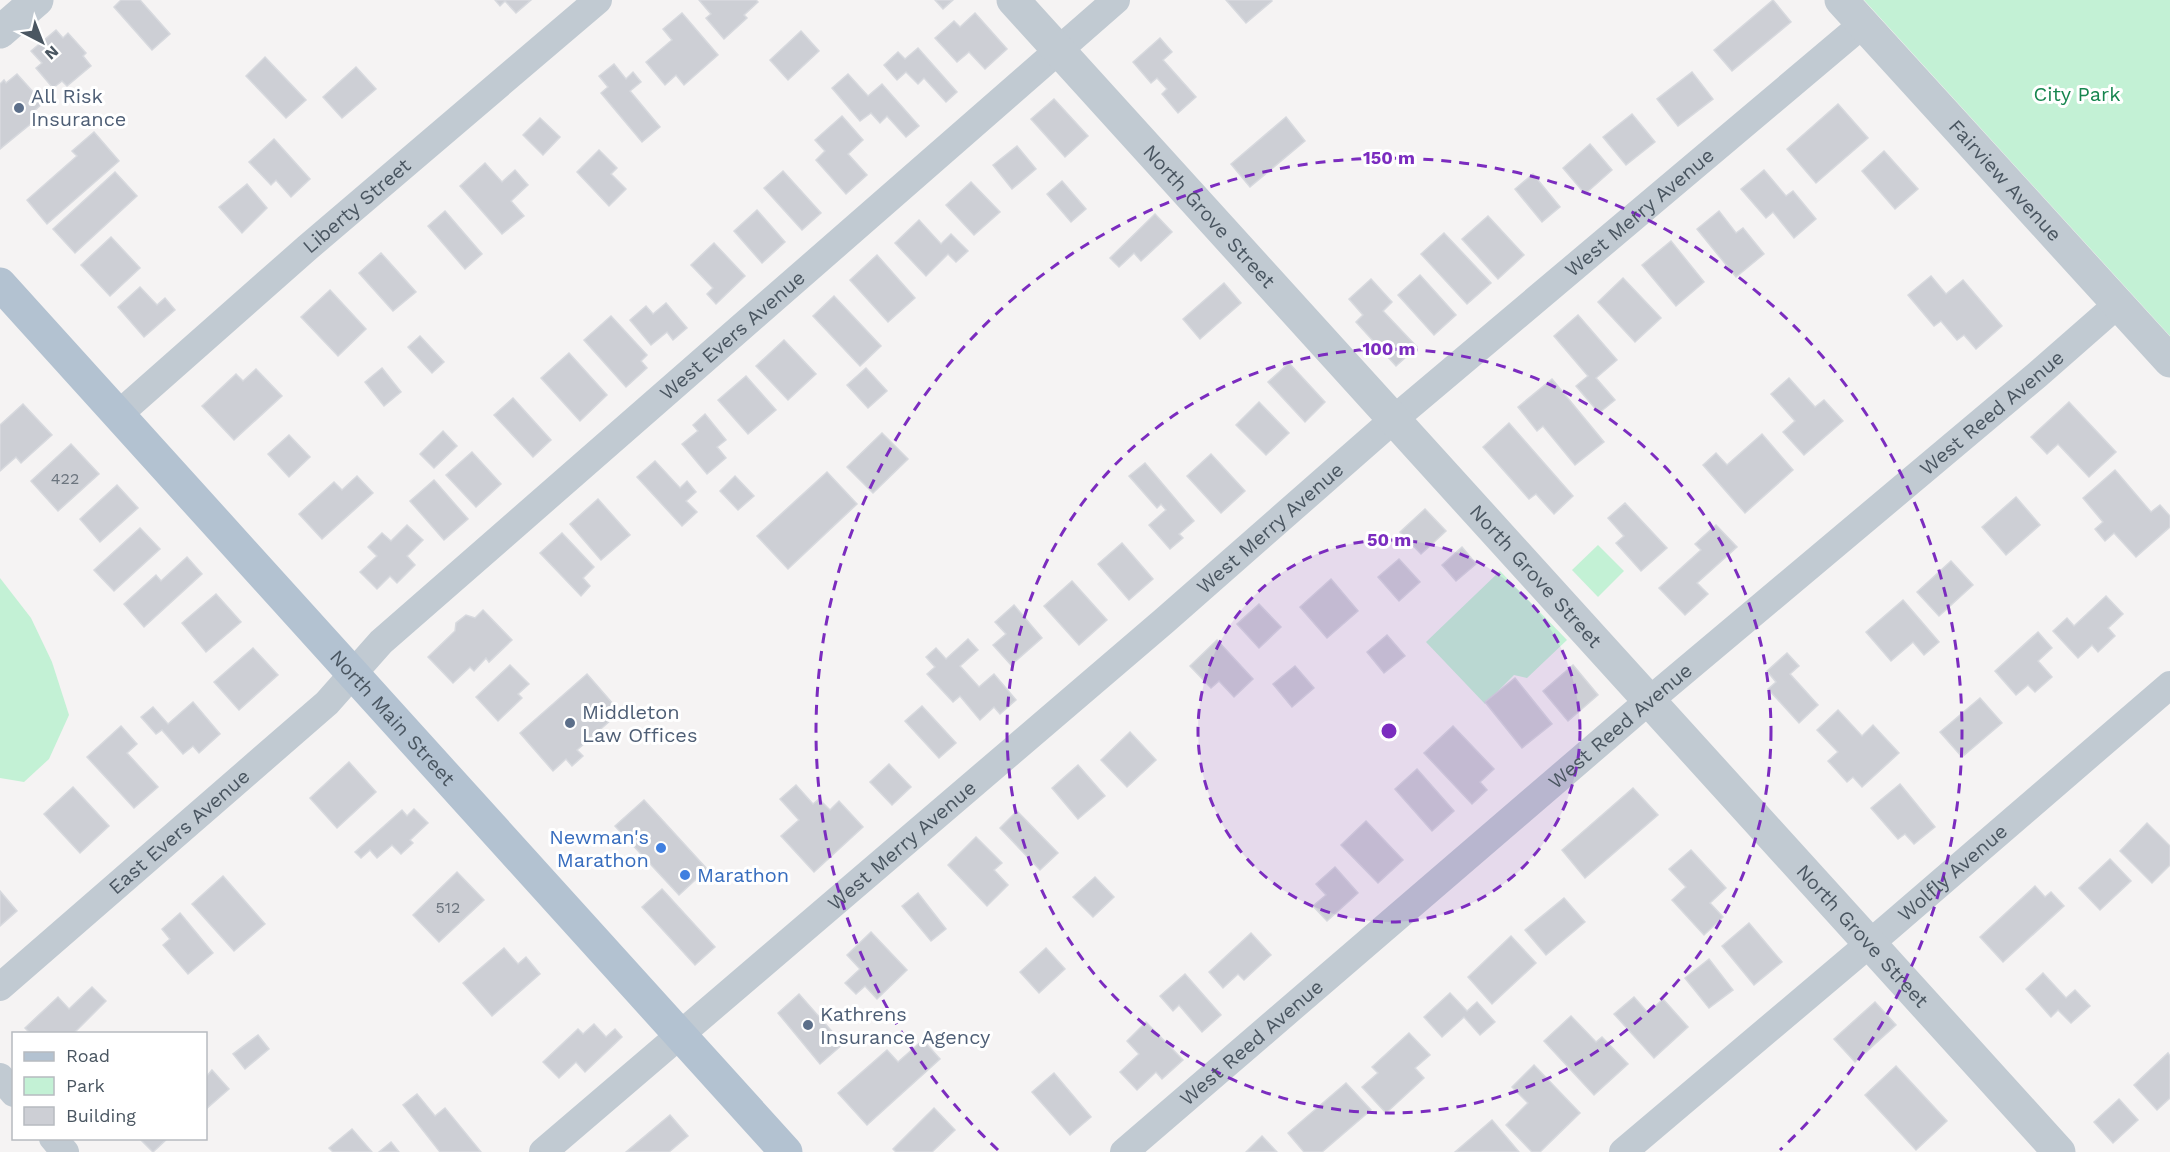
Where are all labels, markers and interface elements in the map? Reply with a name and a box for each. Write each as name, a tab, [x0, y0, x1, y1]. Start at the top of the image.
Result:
north arrow	[12, 12, 72, 72]
text: N	[41, 42, 62, 64]
park label: City Park	[2033, 82, 2121, 106]
place label: All Risk Insurance	[31, 84, 126, 131]
marker: All Risk Insurance	[12, 101, 26, 115]
street label: Fairview Avenue	[1944, 115, 2067, 246]
street label: North Grove Street	[1138, 140, 1281, 293]
street label: West Merry Avenue	[1560, 143, 1719, 282]
text: 150 m	[1363, 147, 1415, 168]
street label: Liberty Street	[298, 153, 416, 258]
street label: West Evers Avenue	[655, 265, 810, 405]
text: 100 m	[1362, 338, 1416, 359]
street label: West Reed Avenue	[1915, 345, 2069, 480]
street label: West Merry Avenue	[1192, 457, 1348, 599]
house number: 422	[51, 469, 79, 488]
street label: North Grove Street	[1465, 499, 1607, 653]
text: 50 m	[1367, 529, 1411, 550]
street label: North Main Street	[325, 645, 461, 791]
street label: West Reed Avenue	[1543, 658, 1697, 794]
place label: Middleton Law Offices	[582, 700, 697, 747]
marker: Middleton Law Offices	[563, 716, 577, 730]
centre of rings	[1379, 721, 1399, 741]
street label: East Evers Avenue	[103, 764, 254, 899]
street label: West Merry Avenue	[823, 775, 981, 915]
street label: Wolfly Avenue	[1893, 819, 2012, 926]
place label: Newman's Marathon	[549, 825, 649, 872]
marker: Newman's Marathon	[654, 841, 668, 855]
street label: North Grove Street	[1792, 859, 1934, 1013]
place label: Marathon	[697, 863, 789, 887]
marker: Marathon	[678, 868, 692, 882]
house number: 512	[436, 898, 460, 917]
street label: West Reed Avenue	[1175, 974, 1328, 1111]
place label: Kathrens Insurance Agency	[820, 1002, 991, 1049]
marker: Kathrens Insurance Agency	[801, 1018, 815, 1032]
legend	[12, 1032, 207, 1140]
text: Road	[66, 1045, 110, 1066]
text: Park	[66, 1075, 105, 1096]
text: Building	[66, 1105, 136, 1126]

